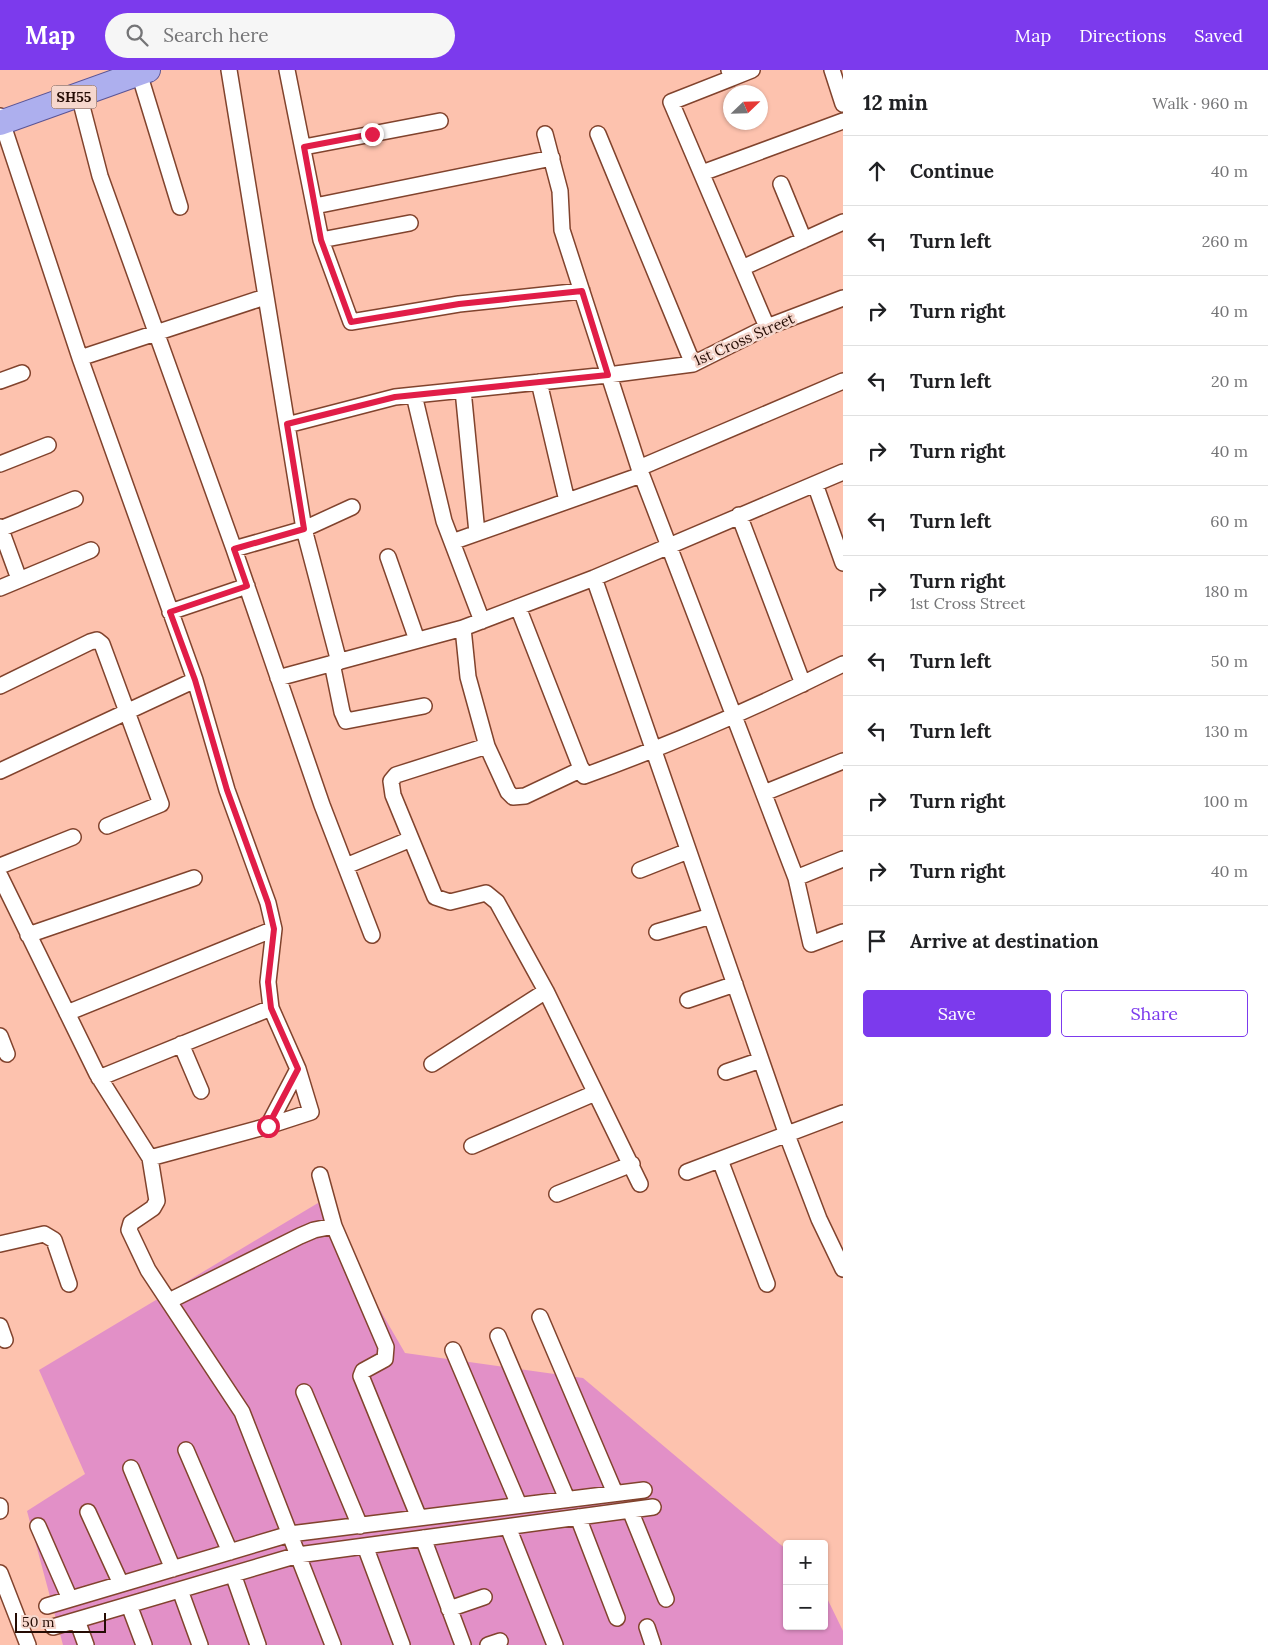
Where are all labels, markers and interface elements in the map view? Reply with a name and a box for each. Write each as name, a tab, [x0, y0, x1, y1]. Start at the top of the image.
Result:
search box	[105, 13, 455, 58]
text: Map	[25, 20, 75, 51]
icon: search	[123, 21, 151, 49]
text: Search here	[163, 23, 269, 47]
text: Map	[1015, 24, 1051, 47]
text: Directions	[1079, 24, 1166, 47]
text: Saved	[1194, 24, 1243, 47]
north arrow	[723, 85, 768, 130]
road number: SH55	[52, 86, 96, 108]
text: 12 min	[863, 89, 928, 116]
text: Walk · 960 m	[1152, 93, 1248, 113]
route end	[361, 123, 384, 146]
icon: ahead	[863, 157, 891, 185]
text: Continue	[910, 159, 994, 183]
text: 40 m	[1211, 161, 1248, 181]
icon: left	[863, 227, 891, 255]
text: Turn left	[910, 229, 991, 253]
text: 260 m	[1202, 231, 1248, 251]
icon: right	[863, 297, 891, 325]
text: Turn right	[910, 299, 1006, 323]
text: 40 m	[1211, 301, 1248, 321]
street label: 1st Cross Street	[691, 308, 797, 370]
icon: left	[863, 367, 891, 395]
text: Turn left	[910, 369, 991, 393]
text: 20 m	[1211, 371, 1248, 391]
icon: right	[863, 437, 891, 465]
text: Turn right	[910, 439, 1006, 463]
text: 40 m	[1211, 441, 1248, 461]
icon: left	[863, 507, 891, 535]
text: Turn left	[910, 509, 991, 533]
text: 60 m	[1210, 511, 1248, 531]
text: Turn right	[910, 569, 1006, 593]
icon: right	[863, 577, 891, 605]
text: 180 m	[1205, 581, 1248, 601]
text: 1st Cross Street	[910, 593, 1025, 613]
icon: left	[863, 647, 891, 675]
text: Turn left	[910, 649, 991, 673]
text: 50 m	[1211, 651, 1248, 671]
icon: left	[863, 717, 891, 745]
text: Turn left	[910, 719, 991, 743]
text: 130 m	[1205, 721, 1248, 741]
icon: right	[863, 787, 891, 815]
text: Turn right	[910, 789, 1006, 813]
text: 100 m	[1204, 791, 1248, 811]
icon: right	[863, 857, 891, 885]
text: Turn right	[910, 859, 1006, 883]
text: 40 m	[1211, 861, 1248, 881]
icon: arrive	[863, 927, 891, 955]
text: Arrive at destination	[910, 929, 1099, 953]
button: Save	[863, 990, 1051, 1037]
button: Share	[1061, 990, 1248, 1037]
route start	[257, 1115, 280, 1138]
map controls	[783, 1540, 828, 1630]
button: +	[783, 1540, 828, 1585]
button: −	[783, 1585, 828, 1630]
scale bar	[15, 1610, 106, 1633]
text: 50 m	[22, 1613, 55, 1631]

